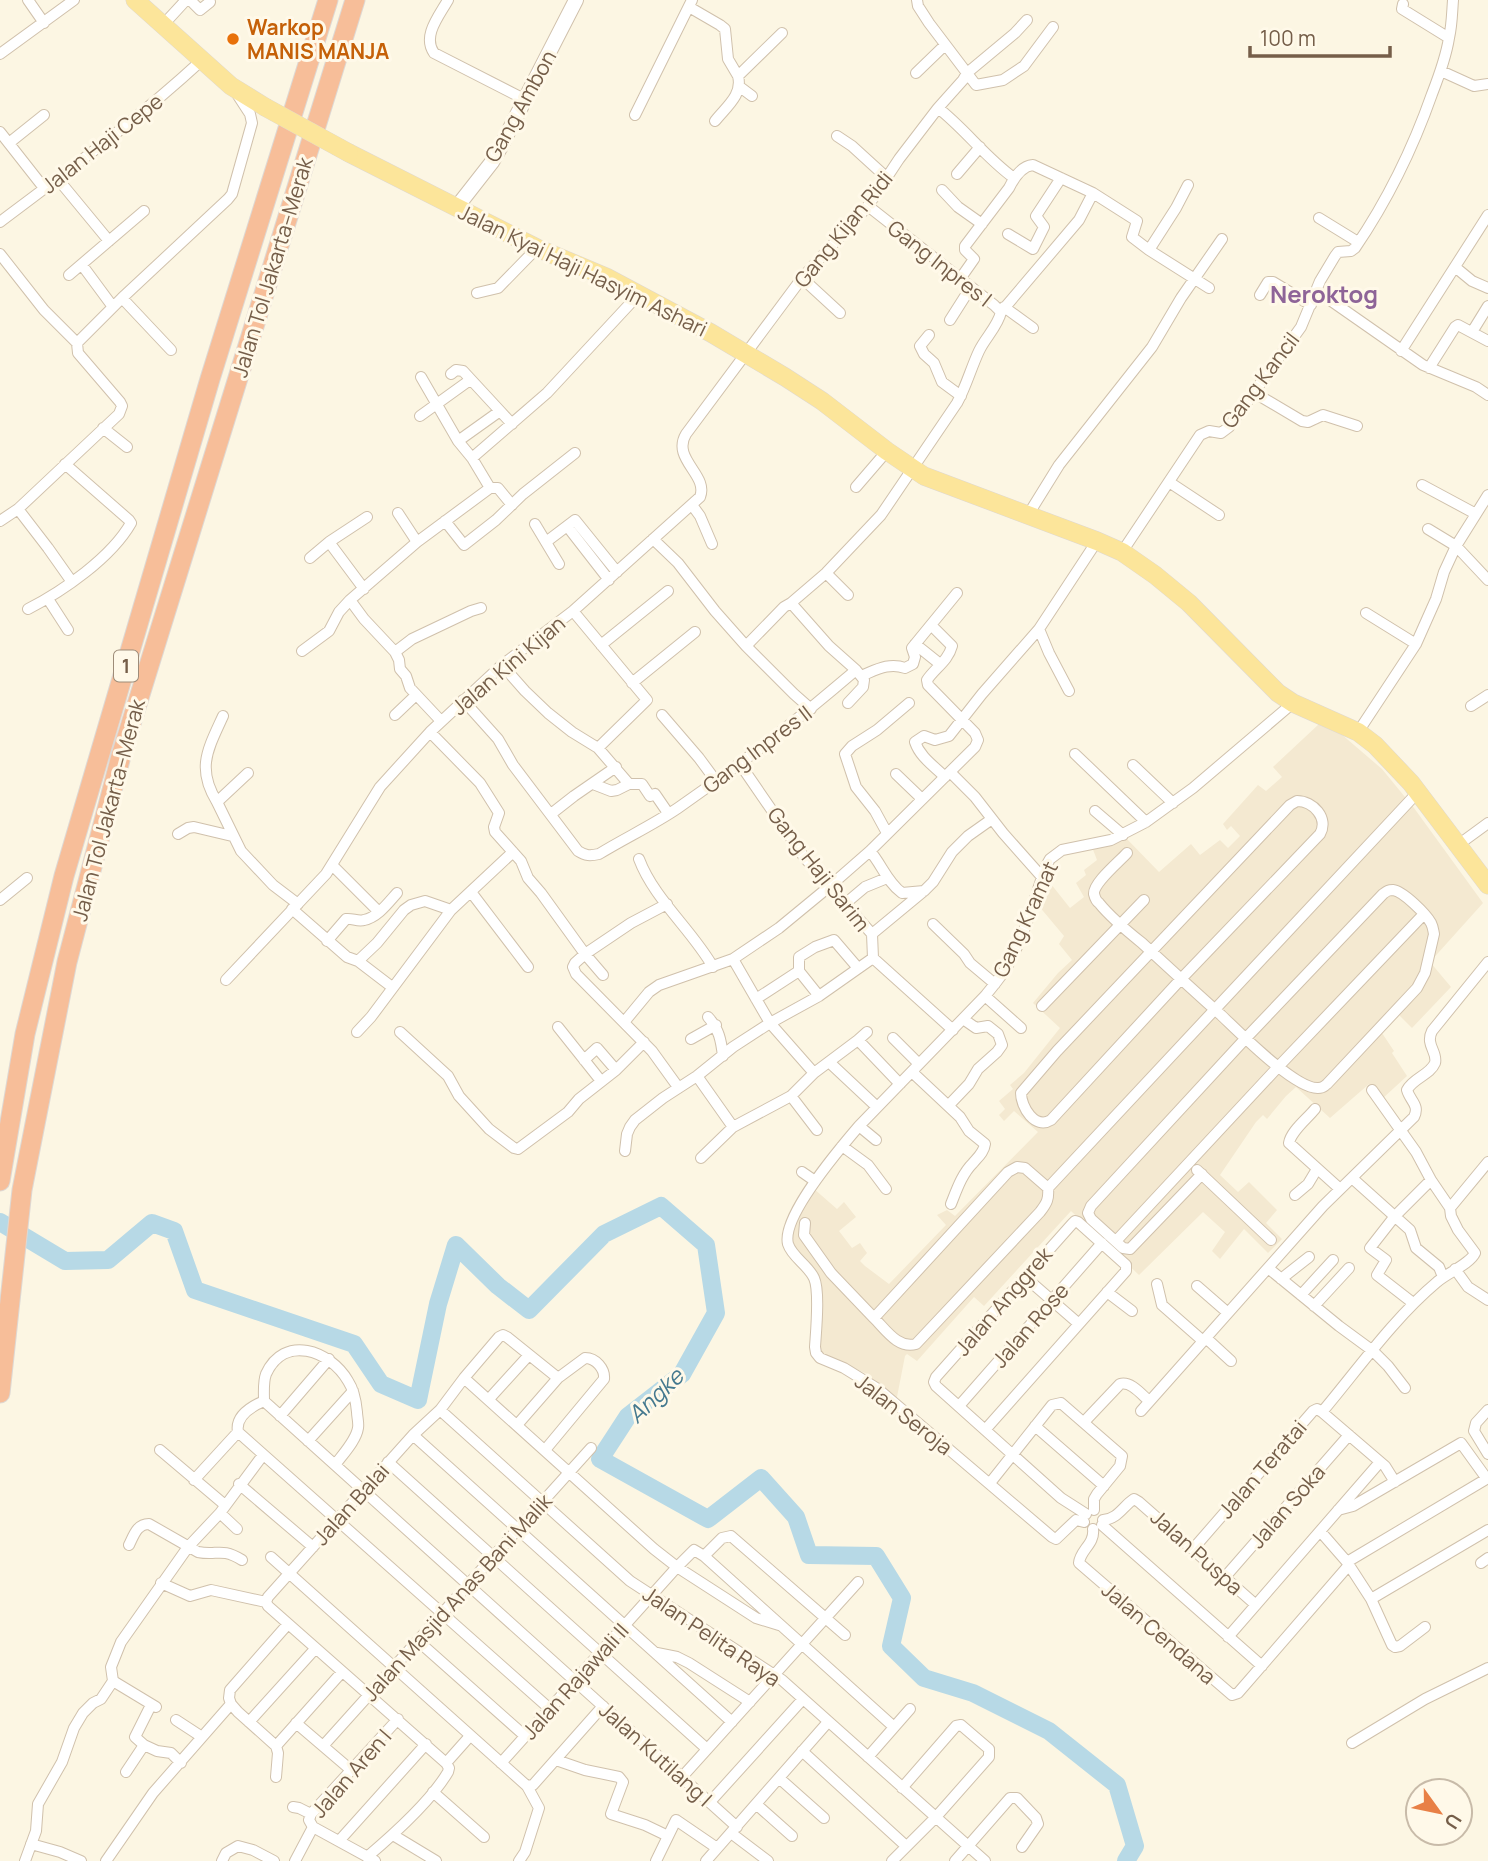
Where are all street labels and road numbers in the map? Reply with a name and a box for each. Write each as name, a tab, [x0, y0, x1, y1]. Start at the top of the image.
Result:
street label: Gang Ambon	[478, 45, 562, 167]
street label: Jalan Haji Cepe	[36, 87, 168, 199]
street label: Jalan Tol Jakarta–Merak	[225, 153, 319, 380]
street label: Gang Kijan Ridi	[787, 165, 899, 293]
street label: Jalan Kyai Haji Hasyim Ashari	[454, 197, 712, 343]
street label: Gang Inpres I	[882, 213, 998, 313]
street label: Gang Kancil	[1215, 326, 1305, 434]
street label: Jalan Kini Kijan	[445, 609, 571, 721]
road number: 1	[114, 650, 138, 681]
street label: Jalan Tol Jakarta–Merak	[65, 695, 151, 924]
street label: Gang Inpres II	[697, 699, 817, 799]
street label: Gang Haji Sarim	[762, 801, 876, 937]
street label: Gang Kramat	[986, 857, 1064, 981]
street label: Jalan Anggrek	[948, 1240, 1058, 1361]
street label: Jalan Rose	[985, 1277, 1075, 1373]
street label: Jalan Seroja	[849, 1367, 959, 1461]
street label: Jalan Teratai	[1212, 1414, 1312, 1524]
street label: Jalan Balai	[307, 1457, 395, 1551]
street label: Jalan Soka	[1243, 1458, 1331, 1554]
street label: Jalan Masjid Anas Bani Malik	[356, 1487, 558, 1707]
street label: Jalan Puspa	[1145, 1503, 1249, 1601]
street label: Jalan Cendana	[1096, 1576, 1222, 1690]
street label: Jalan Pelita Raya	[638, 1580, 786, 1692]
street label: Jalan Rajawali II	[515, 1617, 635, 1745]
street label: Jalan Kutilang I	[594, 1696, 718, 1812]
street label: Jalan Aren I	[305, 1723, 397, 1823]

